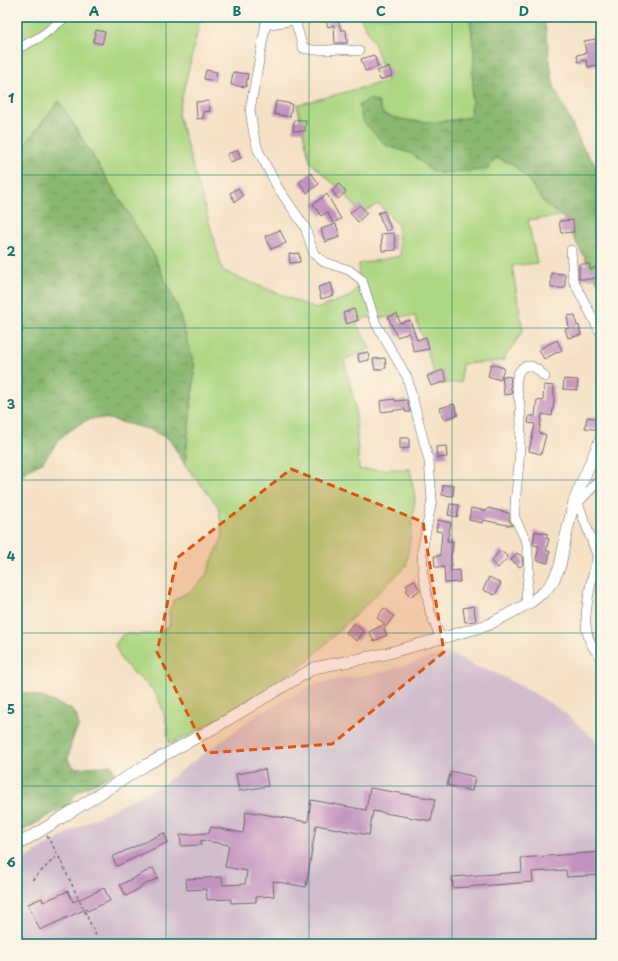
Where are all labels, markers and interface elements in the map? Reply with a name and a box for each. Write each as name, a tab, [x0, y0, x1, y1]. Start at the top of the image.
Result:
text: A	[89, 1, 99, 20]
text: B	[233, 1, 242, 20]
text: C	[376, 1, 386, 20]
text: D	[519, 1, 529, 20]
text: 1	[8, 88, 14, 107]
text: 2	[6, 241, 16, 260]
text: 3	[7, 394, 16, 413]
text: 4	[7, 546, 16, 565]
text: 5	[7, 699, 15, 718]
text: 6	[6, 852, 16, 871]

